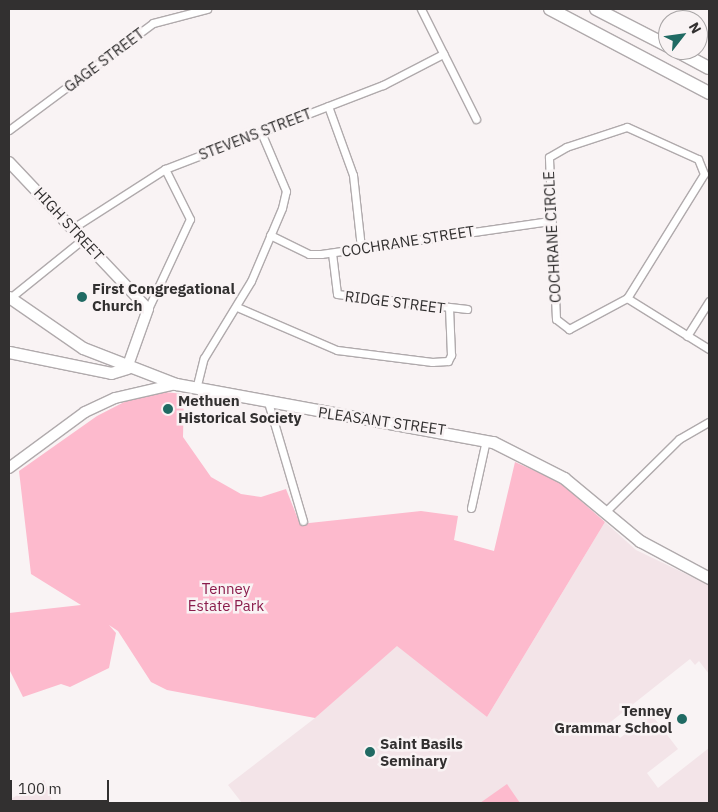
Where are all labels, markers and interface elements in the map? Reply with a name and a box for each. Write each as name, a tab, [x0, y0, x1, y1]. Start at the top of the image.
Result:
north arrow	[658, 10, 708, 60]
text: N	[685, 19, 705, 37]
street label: GAGE STREET	[61, 24, 147, 96]
street label: STEVENS STREET	[196, 104, 314, 164]
street label: COCHRANE CIRCLE	[540, 171, 564, 303]
street label: HIGH STREET	[30, 184, 108, 264]
street label: COCHRANE STREET	[340, 222, 476, 260]
place label: First Congregational Church	[92, 279, 235, 314]
street label: RIDGE STREET	[344, 287, 446, 317]
marker: First Congregational Church	[76, 291, 88, 303]
place label: Methuen Historical Society	[178, 391, 302, 426]
marker: Methuen Historical Society	[162, 403, 174, 415]
street label: PLEASANT STREET	[317, 403, 447, 439]
park label: Tenney Estate Park	[188, 579, 264, 614]
place label: Tenney Grammar School	[554, 701, 672, 736]
marker: Tenney Grammar School	[676, 713, 688, 725]
place label: Saint Basils Seminary	[380, 734, 463, 769]
marker: Saint Basils Seminary	[364, 746, 376, 758]
scale bar	[12, 770, 111, 802]
text: 100 m	[18, 779, 62, 798]

